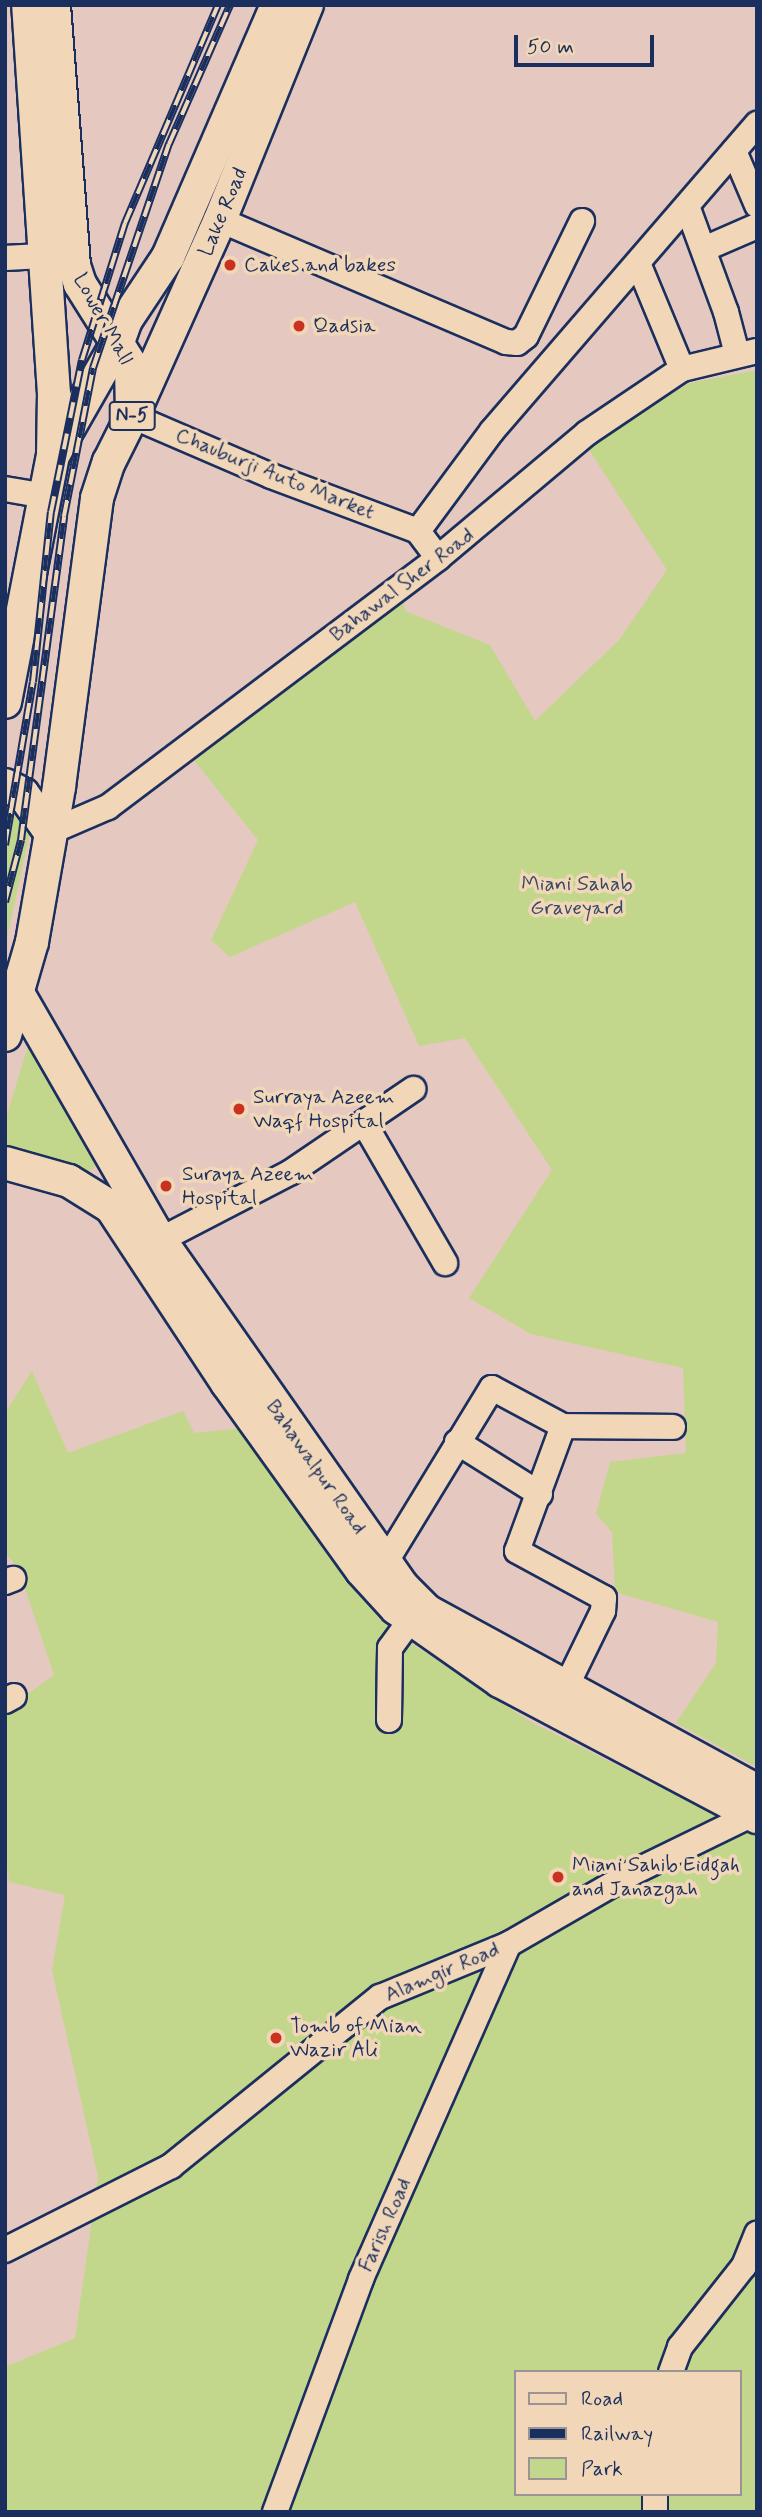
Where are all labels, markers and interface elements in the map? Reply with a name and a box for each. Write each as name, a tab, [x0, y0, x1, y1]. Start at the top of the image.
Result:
scale bar	[517, 21, 657, 65]
text: 50 m	[527, 33, 574, 61]
street label: Lake Road	[193, 164, 253, 260]
place label: Cakes and bakes	[244, 252, 393, 278]
marker: Cakes and bakes	[222, 257, 238, 273]
street label: Lower Mall	[68, 270, 138, 368]
place label: Qadsia	[313, 313, 376, 339]
marker: Qadsia	[291, 318, 307, 334]
road number: N-5	[108, 400, 156, 432]
street label: Chauburji Auto Market	[173, 423, 377, 525]
street label: Bahawal Sher Road	[324, 522, 480, 648]
park label: Miani Sahab Graveyard	[522, 871, 632, 921]
place label: Surraya Azeem Waqf Hospital	[253, 1084, 395, 1134]
marker: Surraya Azeem Waqf Hospital	[231, 1101, 247, 1117]
place label: Suraya Azeem Hospital	[182, 1161, 314, 1211]
marker: Suraya Azeem Hospital	[156, 1176, 176, 1196]
street label: Bahawalpur Road	[261, 1396, 371, 1538]
place label: Miani Sahib Eidgah and Janazgah	[572, 1852, 742, 1902]
marker: Miani Sahib Eidgah and Janazgah	[550, 1869, 566, 1885]
street label: Alamgir Road	[381, 1937, 503, 2007]
place label: Tomb of Mian Wazir Ali	[290, 2013, 415, 2063]
marker: Tomb of Mian Wazir Ali	[268, 2030, 284, 2046]
street label: Farish Road	[353, 2174, 417, 2276]
legend	[514, 2370, 741, 2496]
text: Road	[581, 2385, 623, 2413]
text: Railway	[581, 2420, 653, 2448]
text: Park	[581, 2455, 623, 2483]

